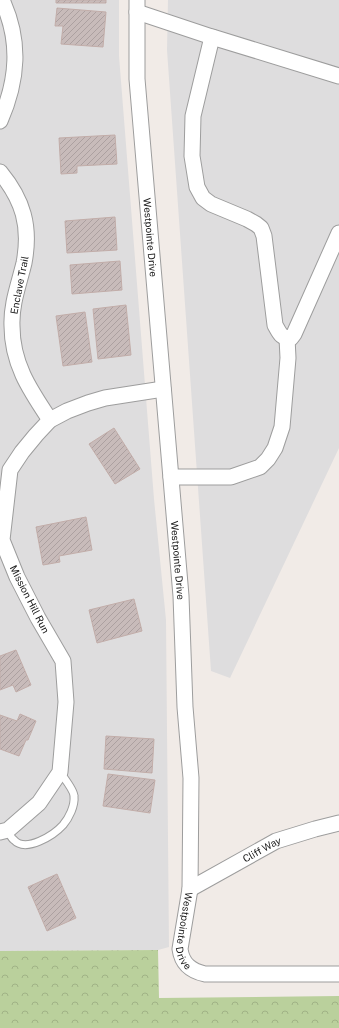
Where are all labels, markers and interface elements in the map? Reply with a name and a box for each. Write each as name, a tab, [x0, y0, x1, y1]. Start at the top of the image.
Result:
street label: Westpointe Drive	[141, 198, 160, 278]
street label: Enclave Trail	[7, 255, 31, 315]
street label: Westpointe Drive	[169, 520, 187, 600]
street label: Mission Hill Run	[8, 563, 52, 635]
street label: Cliff Way	[240, 834, 283, 865]
street label: Westpointe Drive	[174, 891, 195, 972]

